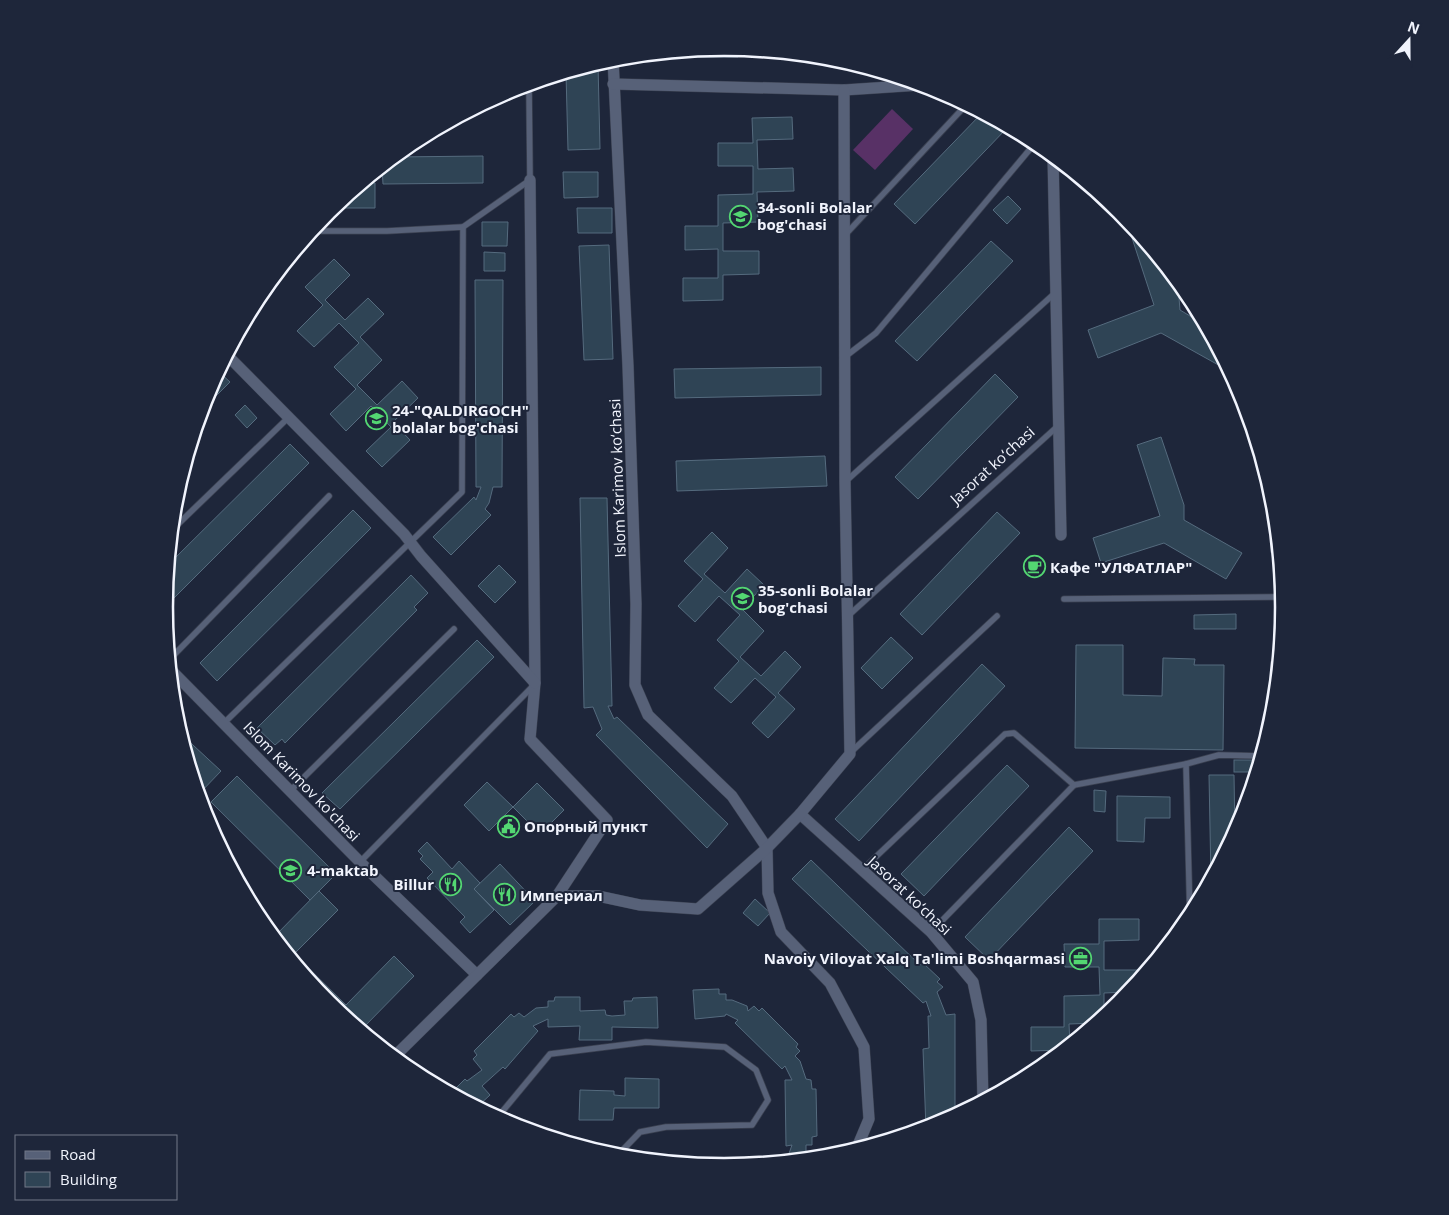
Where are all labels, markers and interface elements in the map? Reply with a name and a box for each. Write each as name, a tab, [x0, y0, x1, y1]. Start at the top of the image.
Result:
north arrow	[1384, 15, 1434, 65]
text: N	[1405, 16, 1423, 38]
place label: 34-sonli Bolalar bog'chasi	[757, 197, 872, 234]
school or university icon: 34-sonli Bolalar bog'chasi	[729, 204, 753, 228]
street label: Islom Karimov ko‘chasi	[604, 398, 630, 558]
place label: 24-"QALDIRGOCH" bolalar bog'chasi	[392, 400, 529, 437]
school or university icon: 24-"QALDIRGOCH" bolalar bog'chasi	[364, 407, 388, 431]
street label: Jasorat ko‘chasi	[944, 422, 1039, 510]
cafe icon: Кафе "УЛФАТЛАР"	[1022, 555, 1046, 579]
place label: Кафе "УЛФАТЛАР"	[1050, 557, 1192, 577]
place label: 35-sonli Bolalar bog'chasi	[758, 580, 873, 617]
school or university icon: 35-sonli Bolalar bog'chasi	[730, 587, 754, 611]
street label: Islom Karimov ko'chasi	[239, 717, 365, 845]
public building icon: Опорный пункт	[496, 814, 520, 838]
place label: Опорный пункт	[524, 816, 648, 836]
street label: Jasorat ko‘chasi	[862, 850, 956, 939]
school or university icon: 4-maktab	[279, 858, 303, 882]
place label: 4-maktab	[307, 860, 379, 880]
restaurant icon: Billur	[438, 872, 462, 896]
place label: Billur	[394, 874, 434, 894]
restaurant icon: Империал	[492, 883, 516, 907]
place label: Империал	[520, 885, 603, 905]
office icon: Navoiy Viloyat Xalq Ta'limi Boshqarmasi	[1069, 946, 1093, 970]
place label: Navoiy Viloyat Xalq Ta'limi Boshqarmasi	[764, 948, 1065, 968]
legend	[15, 1135, 178, 1200]
text: Road	[60, 1144, 96, 1164]
text: Building	[60, 1169, 117, 1189]

